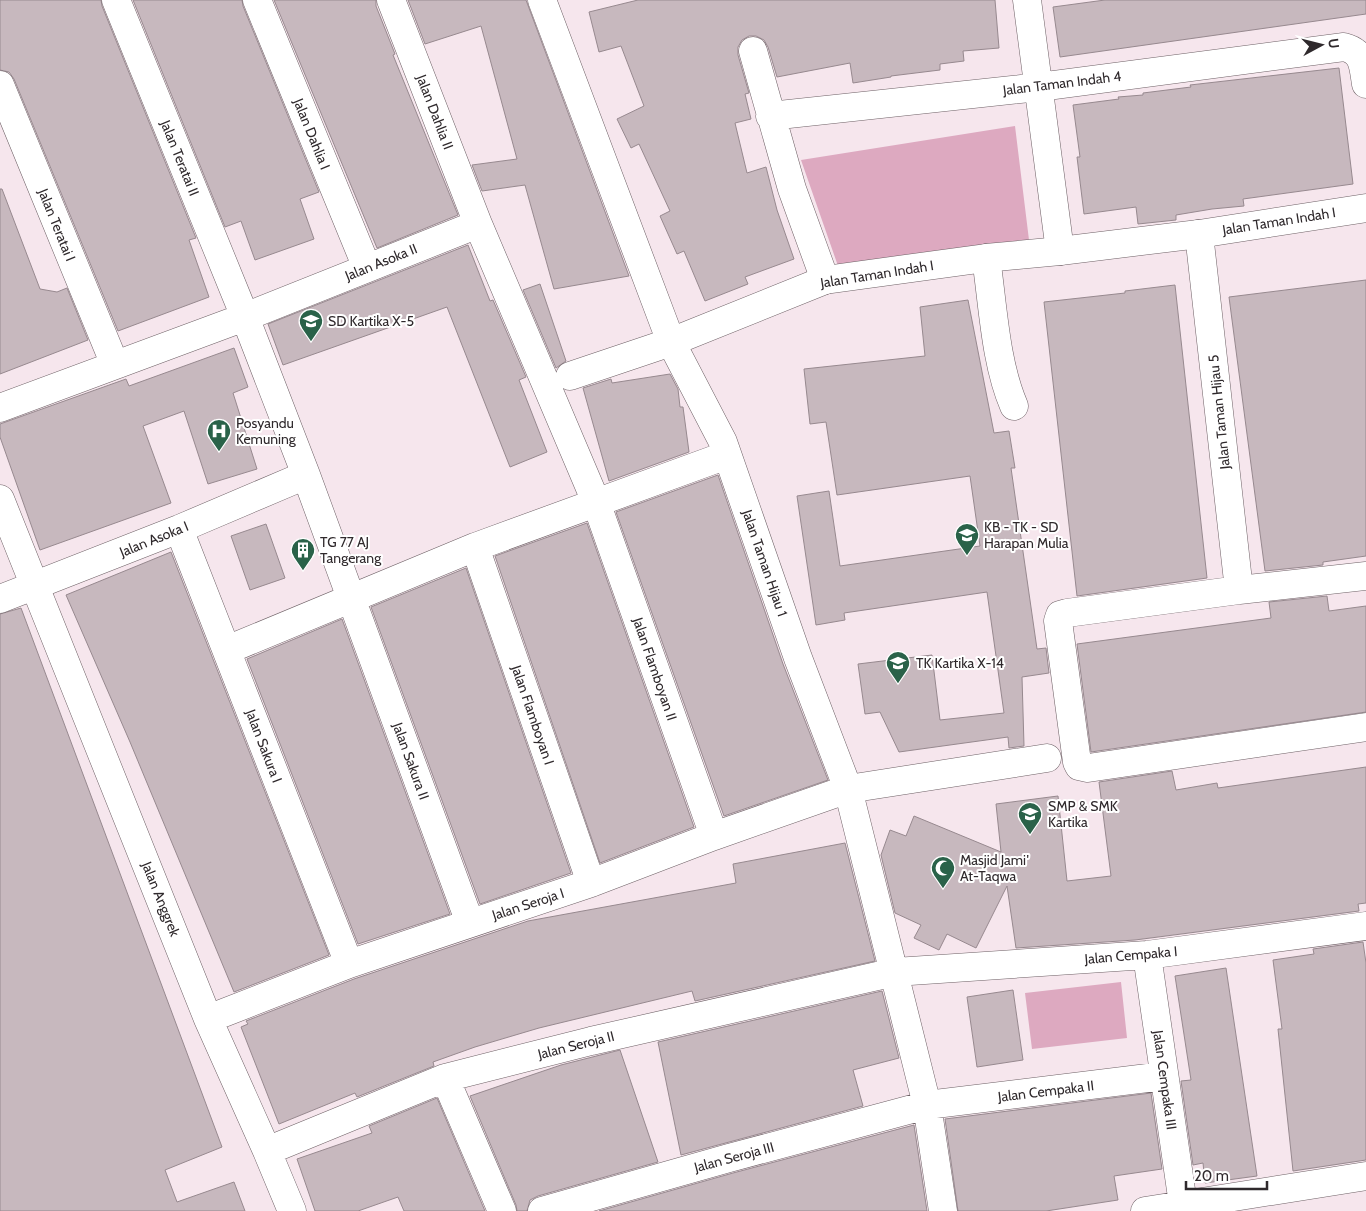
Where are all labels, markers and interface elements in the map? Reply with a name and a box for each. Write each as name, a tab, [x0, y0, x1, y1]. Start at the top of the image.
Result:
north arrow	[1296, 20, 1346, 70]
text: U	[1324, 37, 1343, 50]
street label: Jalan Taman Indah 4	[1001, 67, 1122, 99]
street label: Jalan Dahlia II	[412, 71, 458, 152]
street label: Jalan Dahlia I	[289, 95, 334, 172]
street label: Jalan Teratai II	[156, 116, 203, 199]
street label: Jalan Teratai I	[34, 185, 80, 264]
street label: Jalan Taman Indah I	[1220, 203, 1337, 239]
street label: Jalan Asoka II	[341, 239, 420, 285]
street label: Jalan Taman Indah I	[818, 256, 935, 292]
school or university icon: SD Kartika X-5	[298, 308, 324, 342]
place label: SD Kartika X-5	[328, 312, 414, 330]
street label: Jalan Taman Hijau 5	[1204, 354, 1234, 471]
place label: Posyandu Kemuning	[236, 414, 297, 448]
hospital icon: Posyandu Kemuning	[206, 418, 232, 452]
street label: Jalan Taman Hijau 1	[738, 506, 792, 619]
street label: Jalan Asoka I	[116, 517, 191, 561]
place label: KB - TK - SD Harapan Mulia	[984, 518, 1069, 552]
school or university icon: KB - TK - SD Harapan Mulia	[954, 522, 980, 556]
place label: TG 77 AJ Tangerang	[320, 533, 382, 567]
building icon: TG 77 AJ Tangerang	[290, 537, 316, 571]
street label: Jalan Flamboyan II	[629, 614, 681, 723]
school or university icon: TK Kartika X-14	[885, 650, 911, 684]
place label: TK Kartika X-14	[916, 654, 1004, 672]
street label: Jalan Flamboyan I	[507, 662, 558, 767]
street label: Jalan Sakura I	[241, 706, 286, 785]
street label: Jalan Sakura II	[388, 719, 433, 802]
place label: SMP & SMK Kartika	[1048, 797, 1118, 831]
school or university icon: SMP & SMK Kartika	[1017, 801, 1043, 835]
place label: Masjid Jami' At-Taqwa	[960, 851, 1029, 885]
mosque icon: Masjid Jami' At-Taqwa	[930, 855, 956, 889]
street label: Jalan Anggrek	[137, 858, 184, 940]
street label: Jalan Seroja I	[489, 884, 566, 924]
street label: Jalan Cempaka I	[1083, 942, 1178, 968]
street label: Jalan Seroja II	[535, 1027, 616, 1063]
street label: Jalan Cempaka III	[1149, 1028, 1181, 1131]
street label: Jalan Cempaka II	[996, 1076, 1095, 1106]
street label: Jalan Seroja III	[691, 1138, 776, 1177]
scale bar	[1186, 1158, 1267, 1190]
text: 20 m	[1194, 1167, 1229, 1185]

